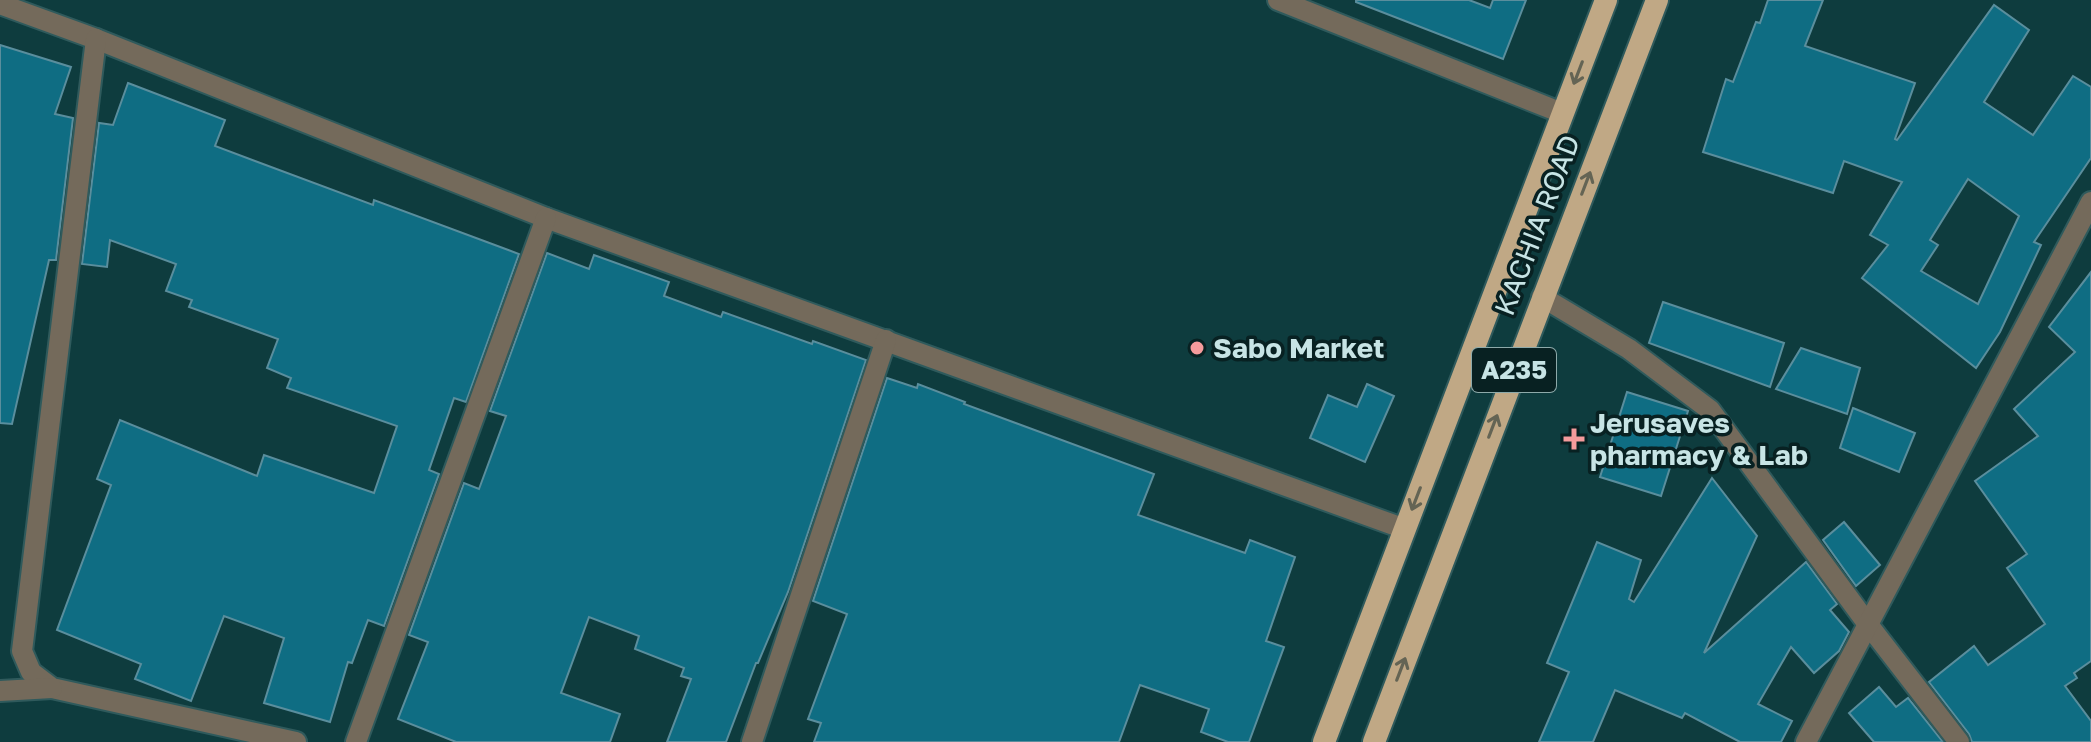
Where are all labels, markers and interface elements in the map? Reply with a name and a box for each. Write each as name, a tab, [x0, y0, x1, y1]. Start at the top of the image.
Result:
one-way arrow	[1570, 60, 1584, 85]
street label: KACHIA ROAD	[1487, 130, 1586, 320]
one-way arrow	[1580, 171, 1594, 196]
place label: Sabo Market	[1213, 331, 1384, 364]
marker: Sabo Market	[1188, 339, 1206, 357]
road number: A235	[1472, 348, 1556, 392]
place label: Jerusaves pharmacy & Lab	[1590, 406, 1808, 471]
one-way arrow	[1487, 414, 1501, 439]
marker: Jerusaves pharmacy & Lab	[1565, 430, 1583, 448]
one-way arrow	[1408, 486, 1422, 511]
one-way arrow	[1395, 657, 1409, 682]

